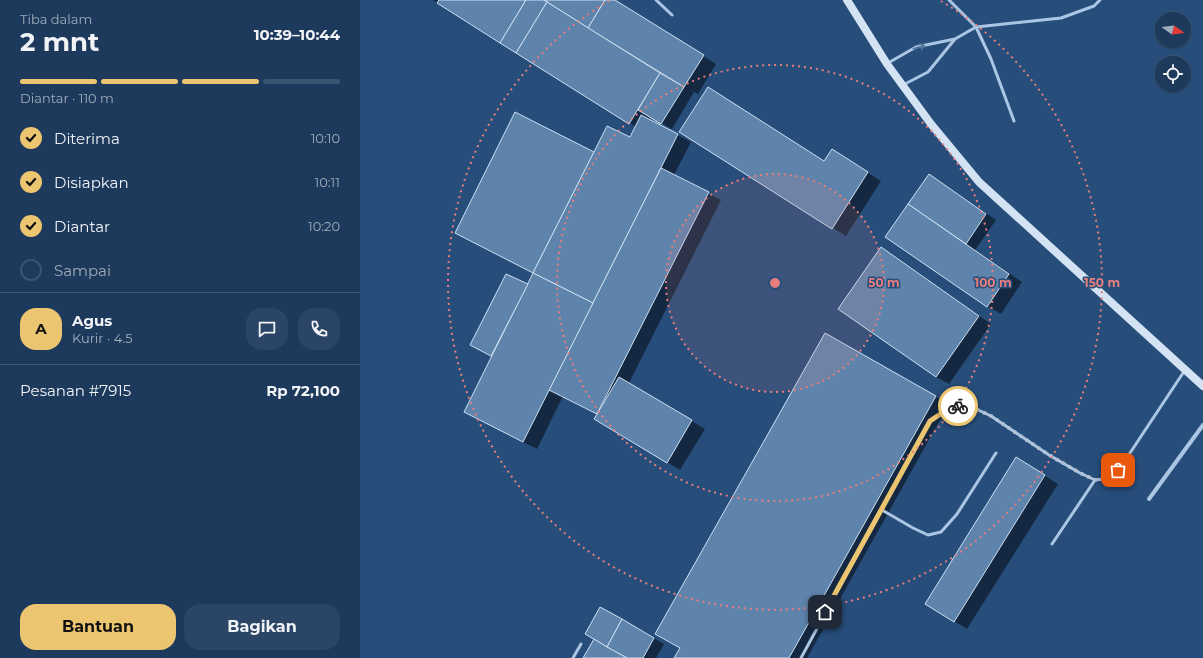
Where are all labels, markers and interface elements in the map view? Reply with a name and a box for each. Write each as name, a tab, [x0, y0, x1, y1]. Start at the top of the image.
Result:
text: Tiba dalam	[20, 11, 92, 27]
north arrow	[1155, 12, 1191, 48]
map controls	[1155, 12, 1191, 92]
text: 10:39–10:44	[254, 25, 340, 44]
text: 2 mnt	[20, 26, 99, 58]
one-way arrow	[912, 43, 925, 50]
button: locate	[1155, 56, 1191, 92]
text: Diantar · 110 m	[20, 90, 114, 106]
icon: check	[20, 127, 42, 149]
text: Diterima	[54, 129, 120, 148]
text: 10:10	[311, 130, 340, 146]
icon: check	[20, 171, 42, 193]
text: Disiapkan	[54, 173, 129, 192]
text: 10:11	[315, 174, 340, 190]
icon: check	[20, 215, 42, 237]
text: Diantar	[54, 217, 110, 236]
text: 10:20	[308, 218, 340, 234]
text: Sampai	[54, 261, 111, 280]
text: 50 m	[868, 275, 900, 290]
text: 100 m	[975, 275, 1011, 290]
text: 150 m	[1084, 275, 1120, 290]
centre of rings	[768, 276, 782, 290]
button: chat	[246, 308, 288, 350]
button: phone	[298, 308, 340, 350]
text: Agus	[72, 311, 112, 330]
text: A	[35, 319, 47, 338]
text: Kurir · 4.5	[72, 330, 133, 346]
text: Pesanan #7915	[20, 381, 131, 400]
text: Rp 72,100	[266, 381, 340, 400]
courier	[938, 386, 978, 426]
icon: bike	[947, 395, 969, 417]
pin	[1101, 453, 1135, 487]
icon: bag	[1107, 459, 1129, 481]
pin	[808, 595, 842, 629]
icon: home	[814, 601, 836, 623]
button: Bantuan	[20, 604, 176, 650]
button: Bagikan	[184, 604, 340, 650]

